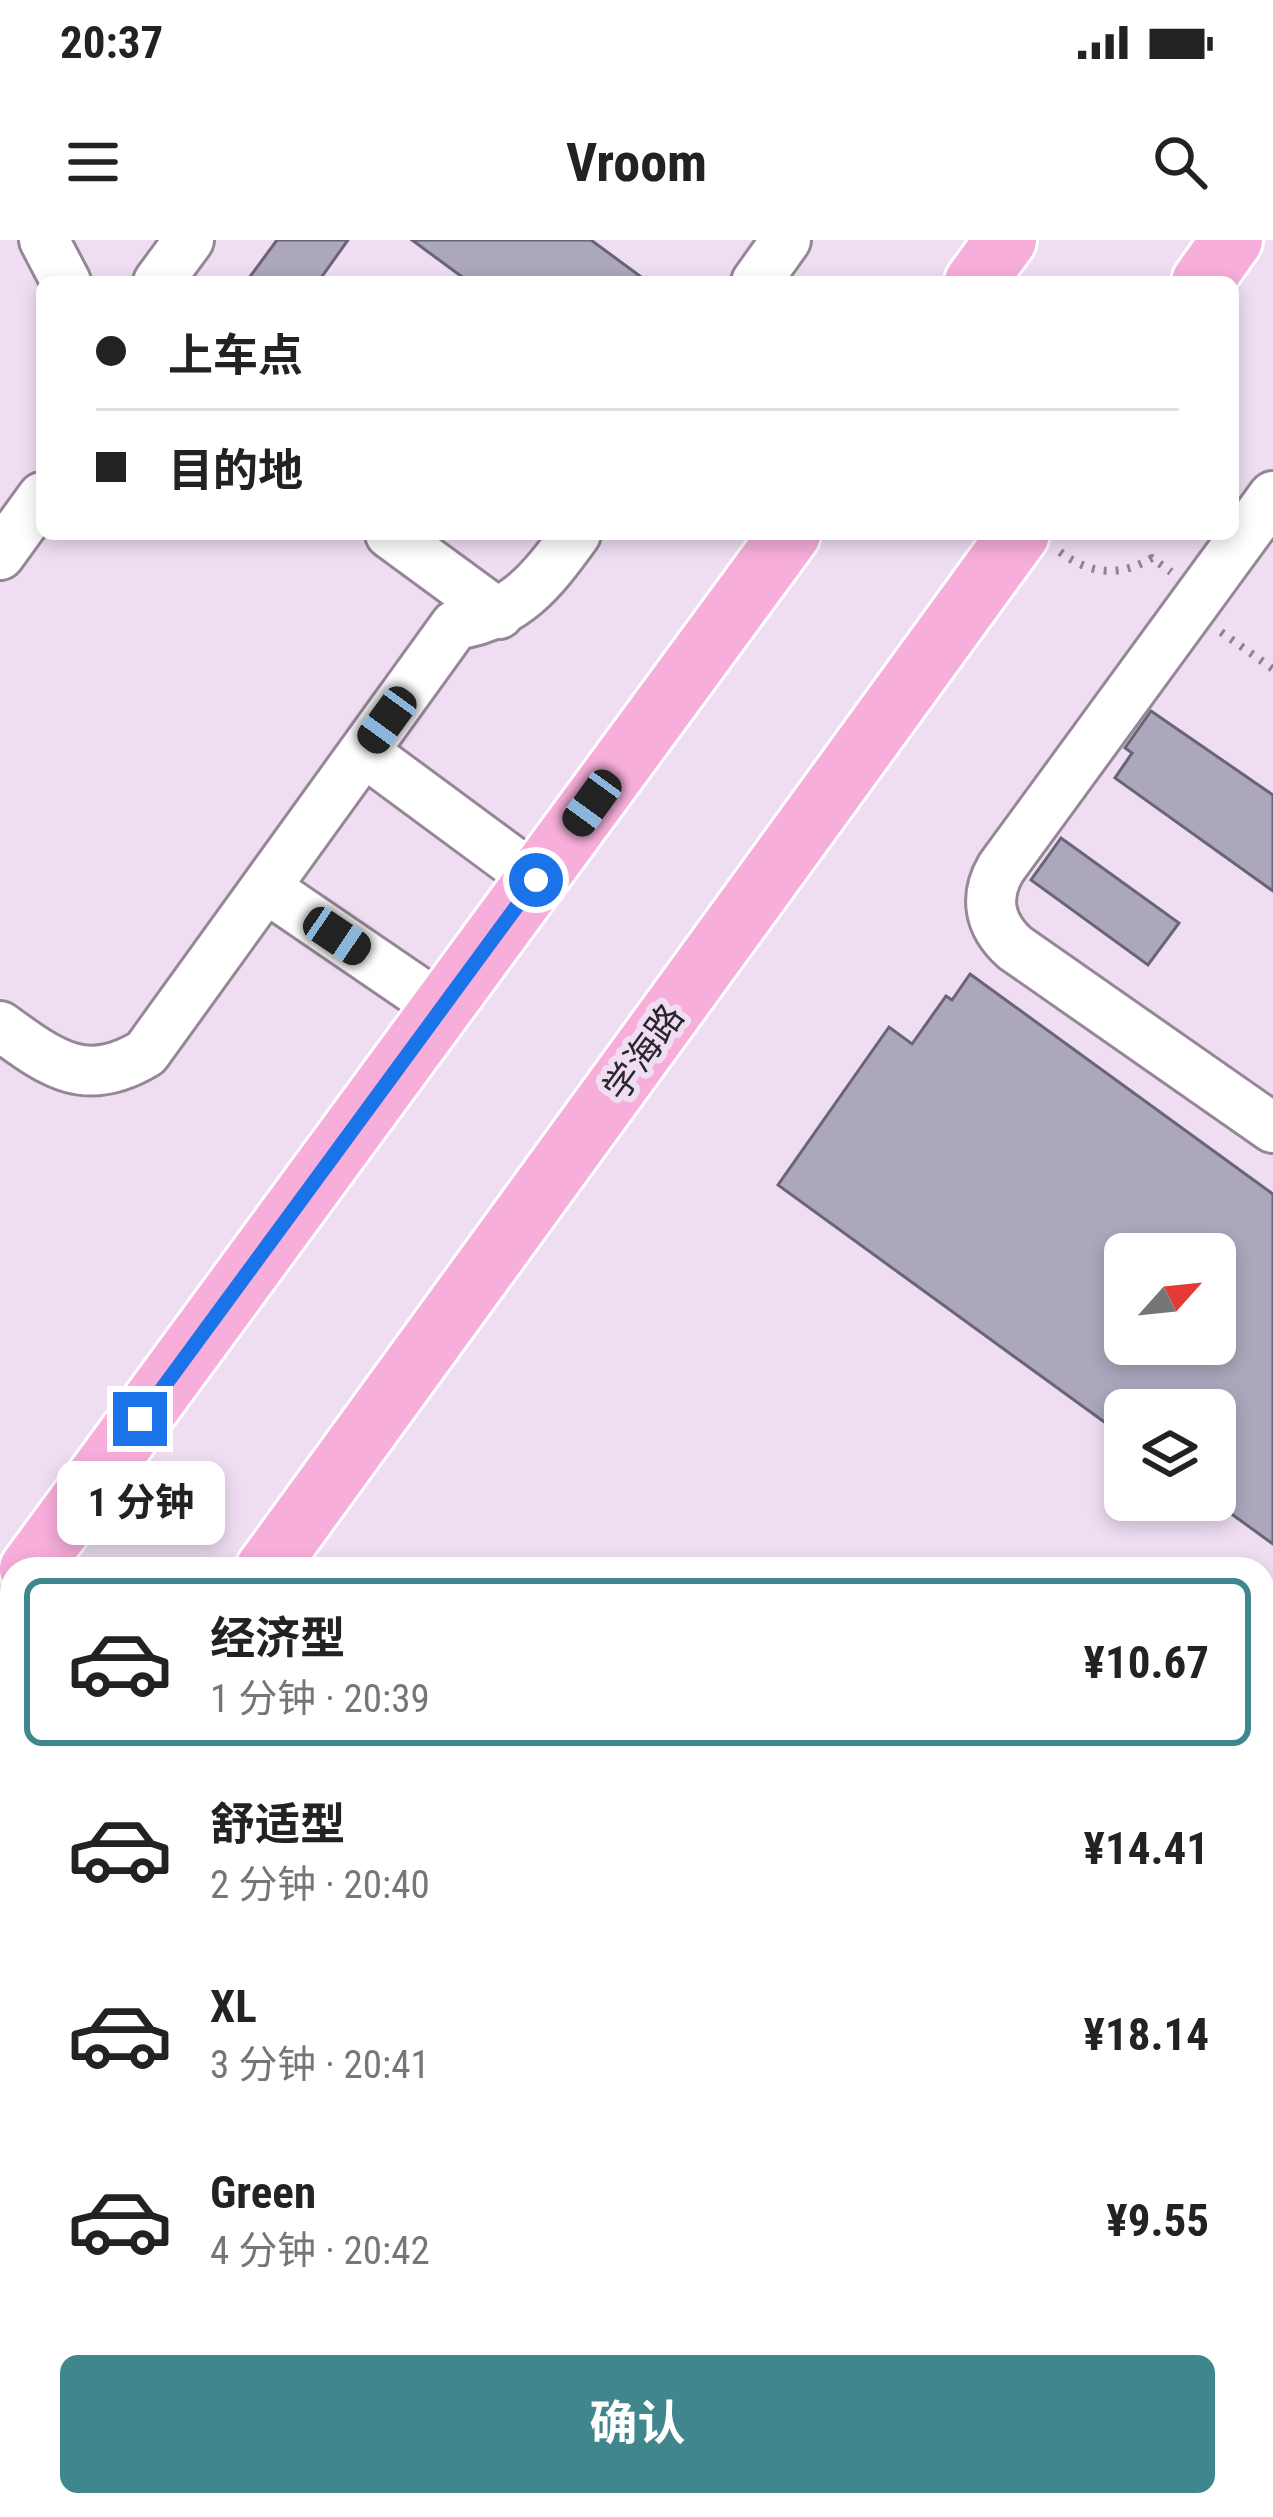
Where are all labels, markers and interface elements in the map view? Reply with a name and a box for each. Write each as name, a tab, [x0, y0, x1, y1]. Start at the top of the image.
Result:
text: 20:37	[60, 16, 163, 69]
icon: menu	[60, 129, 126, 195]
icon: search	[1147, 129, 1213, 195]
text: Vroom	[566, 131, 707, 194]
text: 上车点	[168, 329, 303, 382]
text: 目的地	[168, 444, 303, 497]
car	[351, 680, 423, 760]
car	[556, 763, 628, 843]
route start	[509, 853, 563, 907]
car	[297, 901, 377, 971]
street label: 学海路	[595, 997, 693, 1109]
north arrow	[1104, 1233, 1236, 1365]
map controls	[1104, 1233, 1236, 1521]
button: layers	[1104, 1389, 1236, 1521]
route end	[113, 1392, 167, 1446]
callout: 1 分钟	[56, 1461, 224, 1545]
text: 1 分钟	[88, 1480, 194, 1526]
icon: car	[66, 1608, 174, 1716]
text: 经济型	[210, 1612, 345, 1665]
text: ¥10.67	[1084, 1636, 1209, 1689]
text: 1 分钟 · 20:39	[210, 1676, 430, 1722]
icon: car	[66, 1794, 174, 1902]
text: 舒适型	[210, 1798, 345, 1851]
text: ¥14.41	[1084, 1822, 1209, 1875]
text: 2 分钟 · 20:40	[210, 1862, 430, 1908]
icon: car	[66, 1980, 174, 2088]
text: XL	[210, 1980, 257, 2033]
text: ¥18.14	[1084, 2008, 1209, 2061]
text: 3 分钟 · 20:41	[210, 2042, 430, 2088]
icon: car	[66, 2166, 174, 2274]
text: Green	[210, 2166, 316, 2219]
text: ¥9.55	[1106, 2194, 1209, 2247]
text: 4 分钟 · 20:42	[210, 2228, 430, 2274]
button: 确认	[60, 2355, 1215, 2493]

